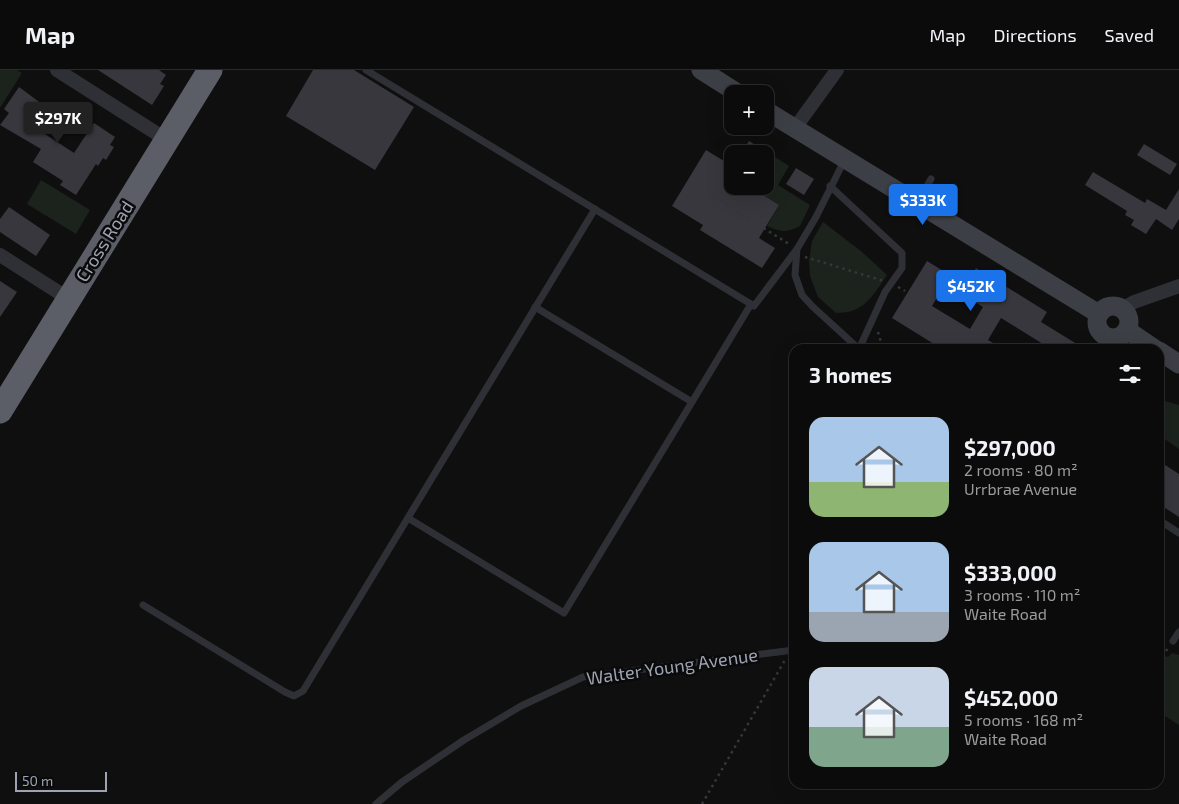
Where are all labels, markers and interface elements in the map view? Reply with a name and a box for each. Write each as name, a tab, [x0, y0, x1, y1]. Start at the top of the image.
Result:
text: Map	[25, 20, 75, 49]
text: Map	[929, 24, 966, 46]
text: Directions	[994, 24, 1077, 46]
text: Saved	[1105, 24, 1154, 46]
map controls	[724, 85, 774, 195]
button: +	[724, 85, 774, 135]
pin: $297K	[23, 102, 93, 144]
text: $297K	[35, 108, 81, 127]
button: −	[724, 145, 774, 195]
pin: $333K	[888, 184, 958, 226]
text: $333K	[900, 190, 946, 209]
street label: Cross Road	[70, 196, 138, 286]
pin: $452K	[936, 270, 1006, 312]
text: $452K	[947, 276, 995, 295]
icon: filters	[1116, 360, 1144, 388]
text: 3 homes	[809, 362, 892, 387]
text: $297,000	[964, 435, 1056, 460]
icon: home	[849, 437, 909, 497]
text: 2 rooms · 80 m²	[964, 460, 1078, 479]
text: Urrbrae Avenue	[964, 479, 1077, 498]
text: $333,000	[964, 560, 1057, 585]
icon: home	[849, 562, 909, 622]
text: 3 rooms · 110 m²	[964, 585, 1081, 604]
text: Waite Road	[964, 604, 1047, 623]
street label: Walter Young Avenue	[585, 643, 759, 689]
text: $452,000	[964, 685, 1058, 710]
icon: home	[849, 687, 909, 747]
text: 5 rooms · 168 m²	[964, 710, 1083, 729]
text: Waite Road	[964, 729, 1047, 748]
scale bar	[15, 769, 108, 792]
text: 50 m	[22, 772, 53, 789]

